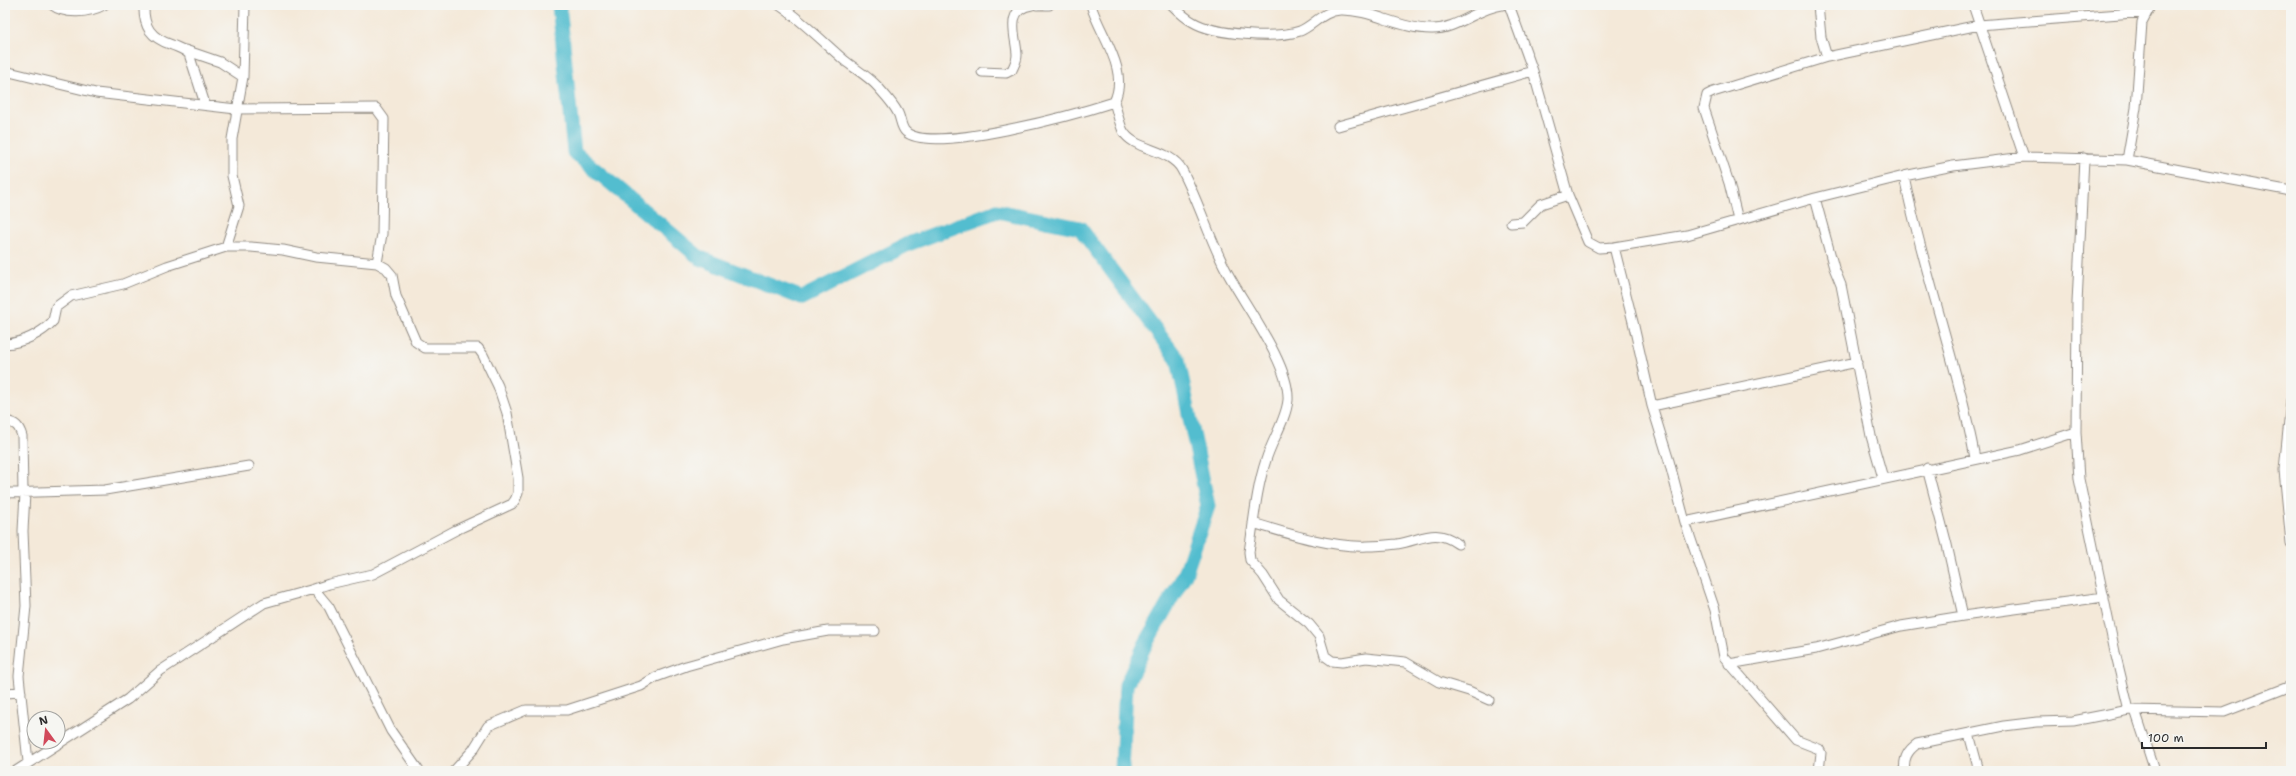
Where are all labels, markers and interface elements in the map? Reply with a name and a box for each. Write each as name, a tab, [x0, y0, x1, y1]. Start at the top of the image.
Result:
north arrow	[26, 710, 66, 750]
text: N	[37, 712, 50, 729]
scale bar	[2142, 724, 2266, 750]
text: 100 m	[2148, 730, 2184, 746]

